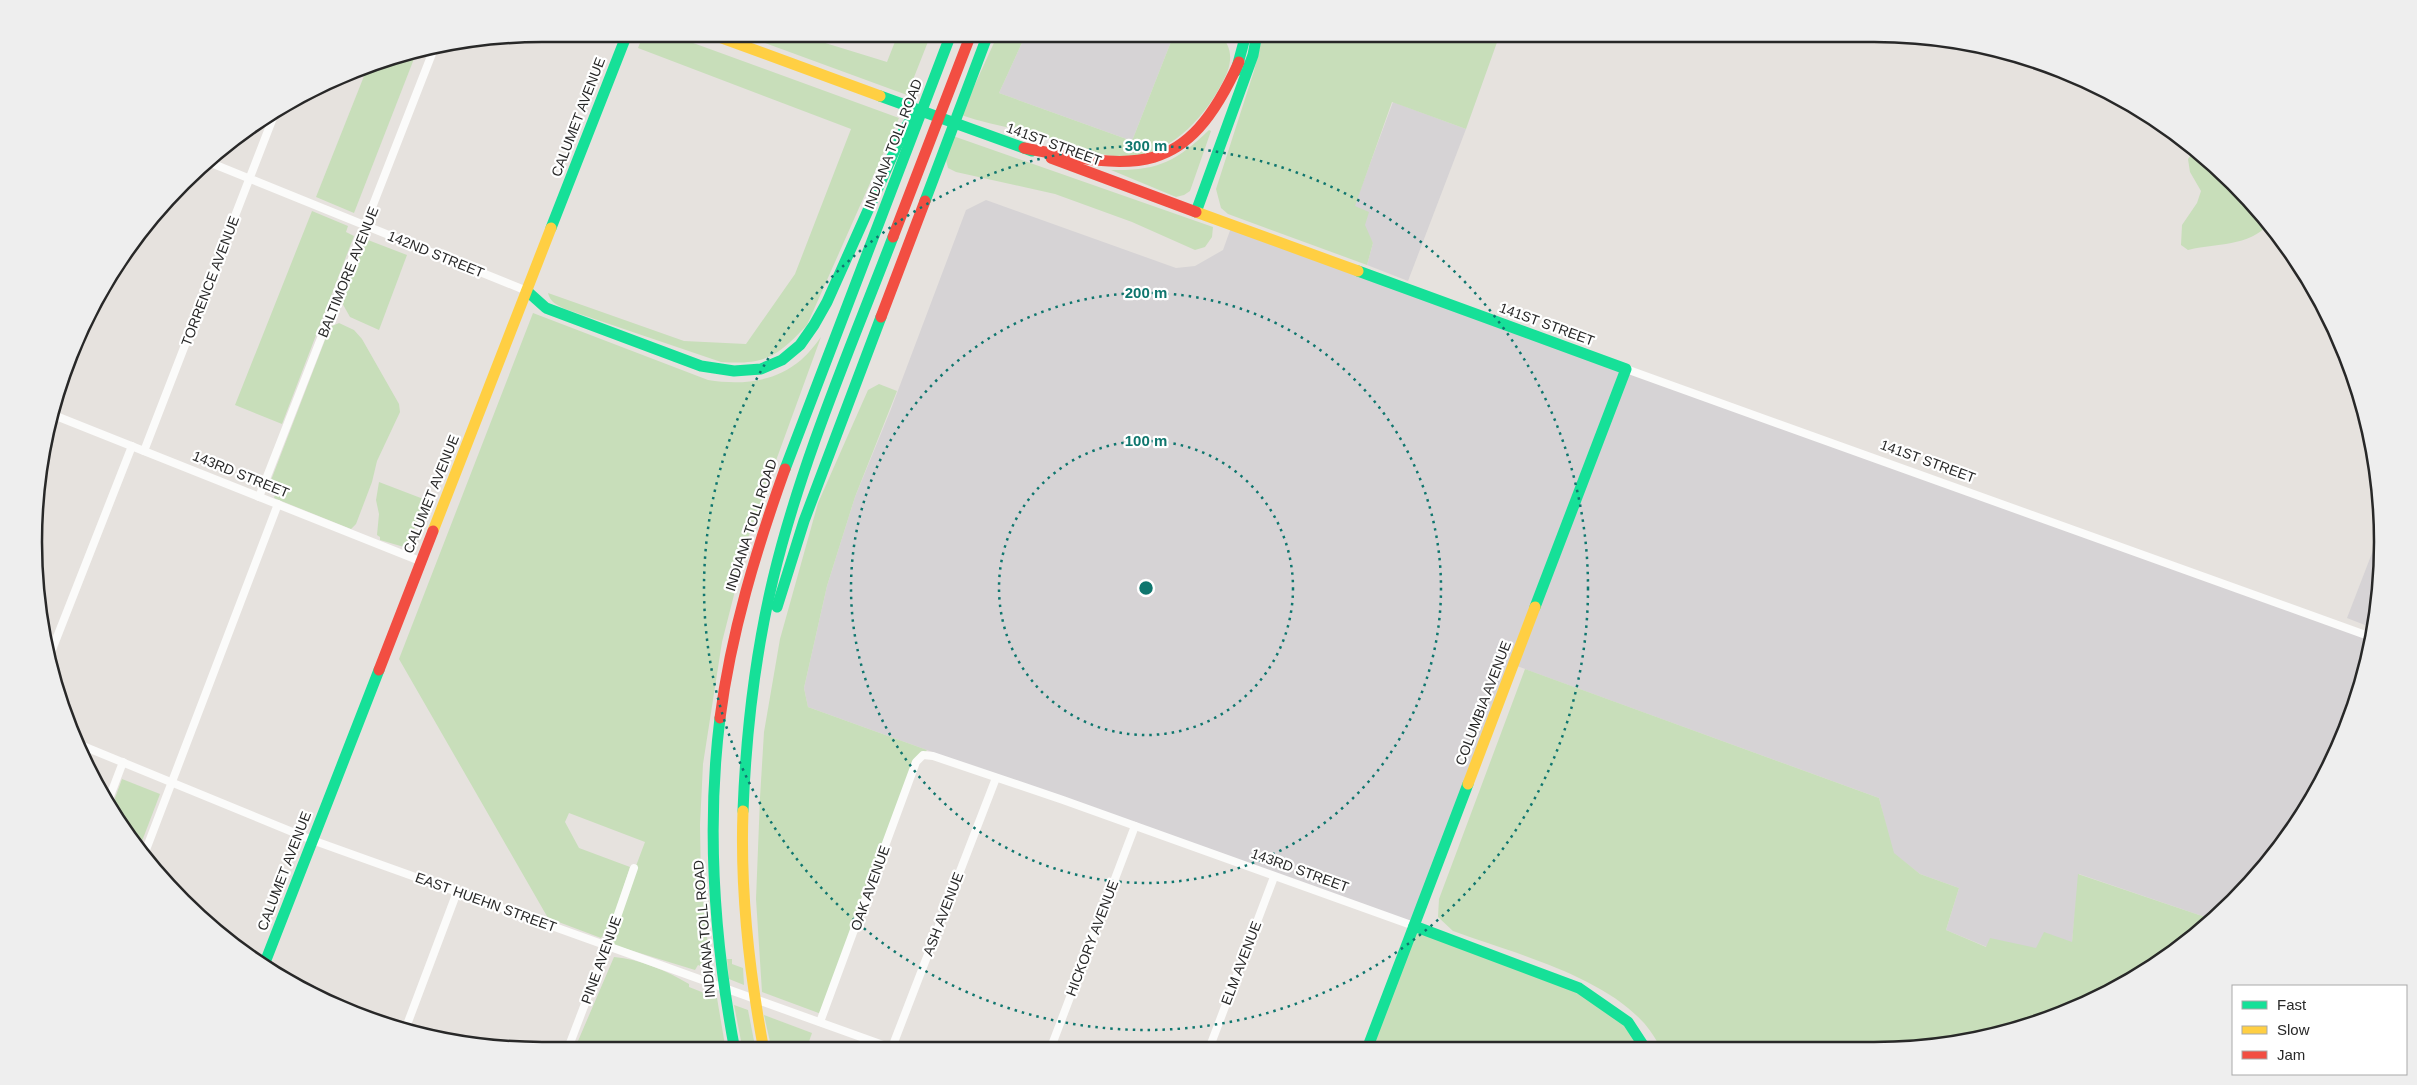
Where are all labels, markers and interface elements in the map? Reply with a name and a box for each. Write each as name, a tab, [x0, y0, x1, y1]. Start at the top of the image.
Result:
street label: CALUMET AVENUE	[548, 55, 608, 179]
street label: INDIANA TOLL ROAD	[861, 77, 925, 211]
street label: 141ST STREET	[1004, 119, 1104, 169]
text: 300 m	[1125, 137, 1167, 154]
street label: BALTIMORE AVENUE	[314, 204, 382, 340]
street label: TORRENCE AVENUE	[178, 214, 242, 348]
street label: 142ND STREET	[385, 227, 487, 281]
text: 200 m	[1125, 284, 1167, 301]
street label: 141ST STREET	[1497, 299, 1597, 349]
street label: CALUMET AVENUE	[400, 432, 462, 556]
text: 100 m	[1125, 432, 1167, 449]
street label: 141ST STREET	[1878, 436, 1978, 486]
street label: 143RD STREET	[190, 447, 292, 501]
street label: INDIANA TOLL ROAD	[722, 457, 780, 593]
centre of rings	[1137, 579, 1155, 597]
street label: COLUMBIA AVENUE	[1452, 639, 1514, 767]
street label: CALUMET AVENUE	[254, 809, 314, 933]
street label: OAK AVENUE	[847, 843, 893, 933]
street label: 143RD STREET	[1249, 845, 1351, 895]
street label: INDIANA TOLL ROAD	[690, 859, 718, 999]
street label: EAST HUEHN STREET	[413, 869, 559, 935]
street label: ASH AVENUE	[920, 870, 966, 958]
street label: HICKORY AVENUE	[1063, 878, 1121, 998]
street label: PINE AVENUE	[578, 914, 624, 1006]
street label: ELM AVENUE	[1218, 919, 1264, 1007]
legend	[2232, 985, 2407, 1075]
text: Fast	[2277, 996, 2307, 1013]
text: Slow	[2277, 1021, 2310, 1038]
text: Jam	[2277, 1046, 2305, 1063]

